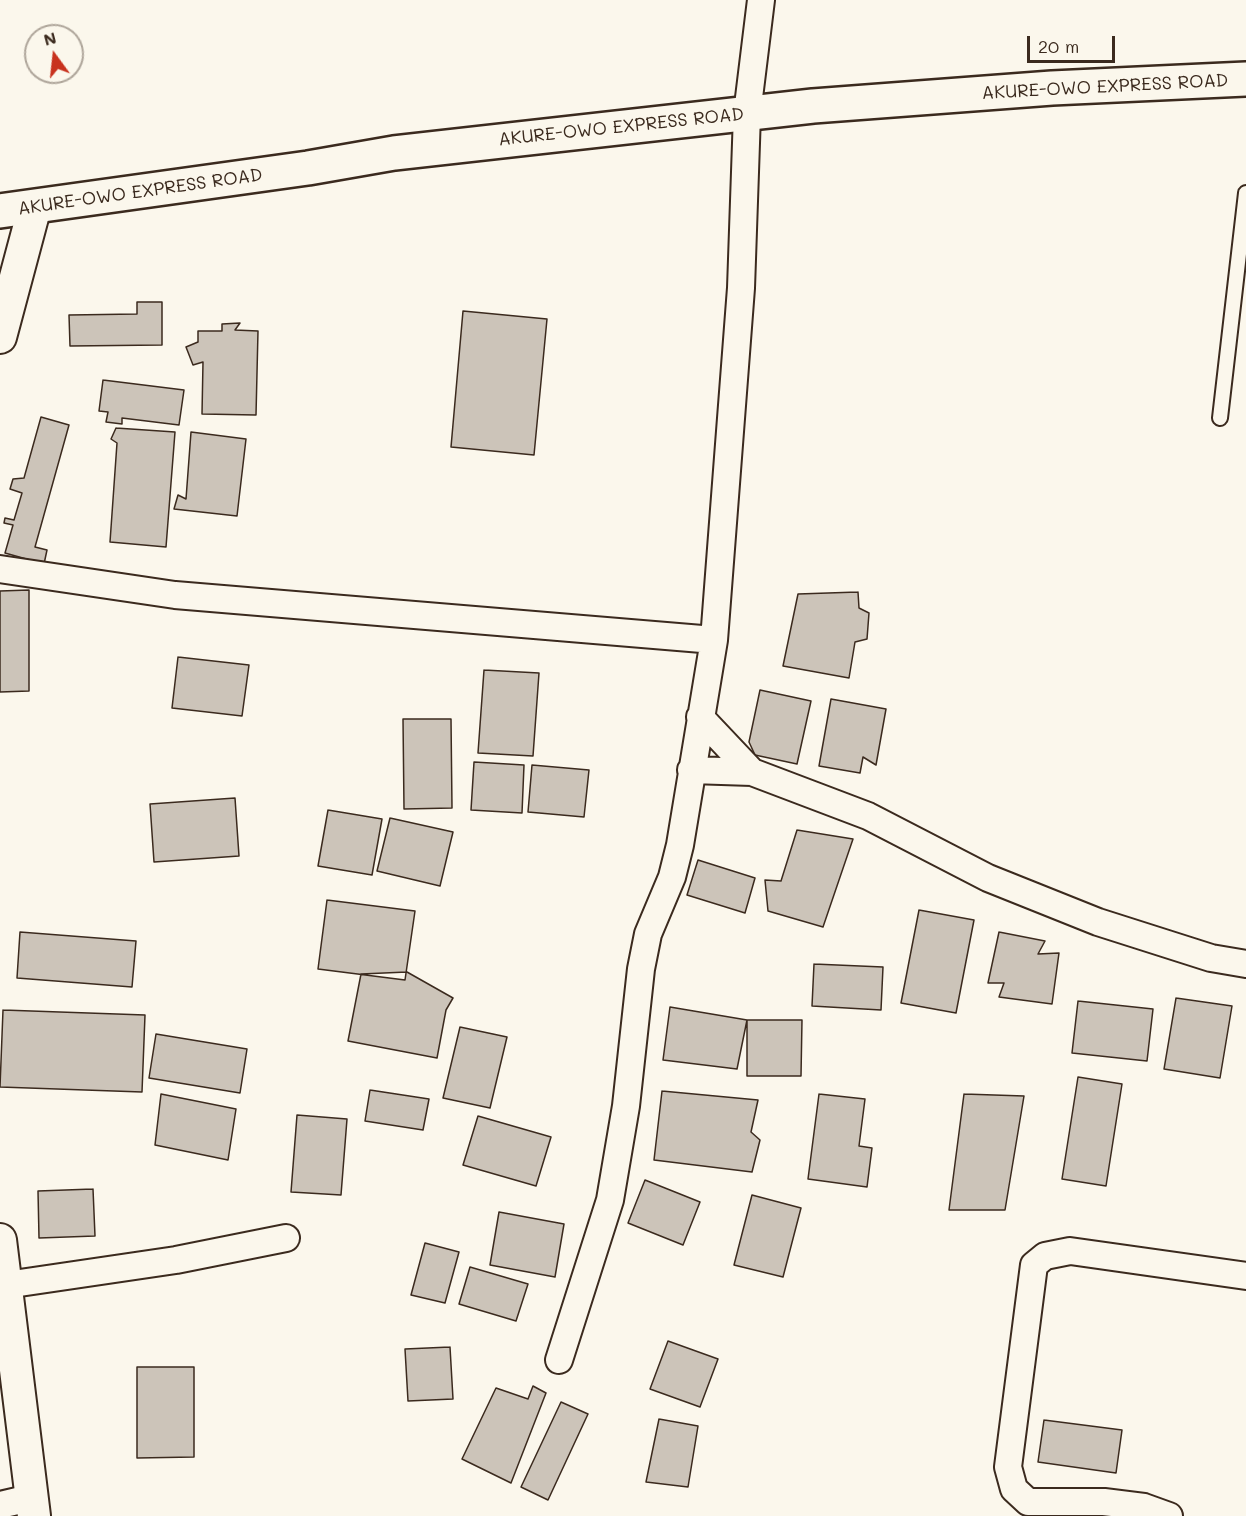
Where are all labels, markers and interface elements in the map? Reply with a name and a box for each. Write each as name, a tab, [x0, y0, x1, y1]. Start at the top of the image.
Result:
north arrow	[24, 24, 84, 84]
scale bar	[1030, 24, 1118, 62]
text: N	[41, 26, 58, 50]
text: 20 m	[1038, 34, 1079, 58]
street label: AKURE-OWO EXPRESS ROAD	[981, 70, 1229, 104]
street label: AKURE-OWO EXPRESS ROAD	[497, 103, 745, 151]
street label: AKURE-OWO EXPRESS ROAD	[16, 164, 264, 220]

